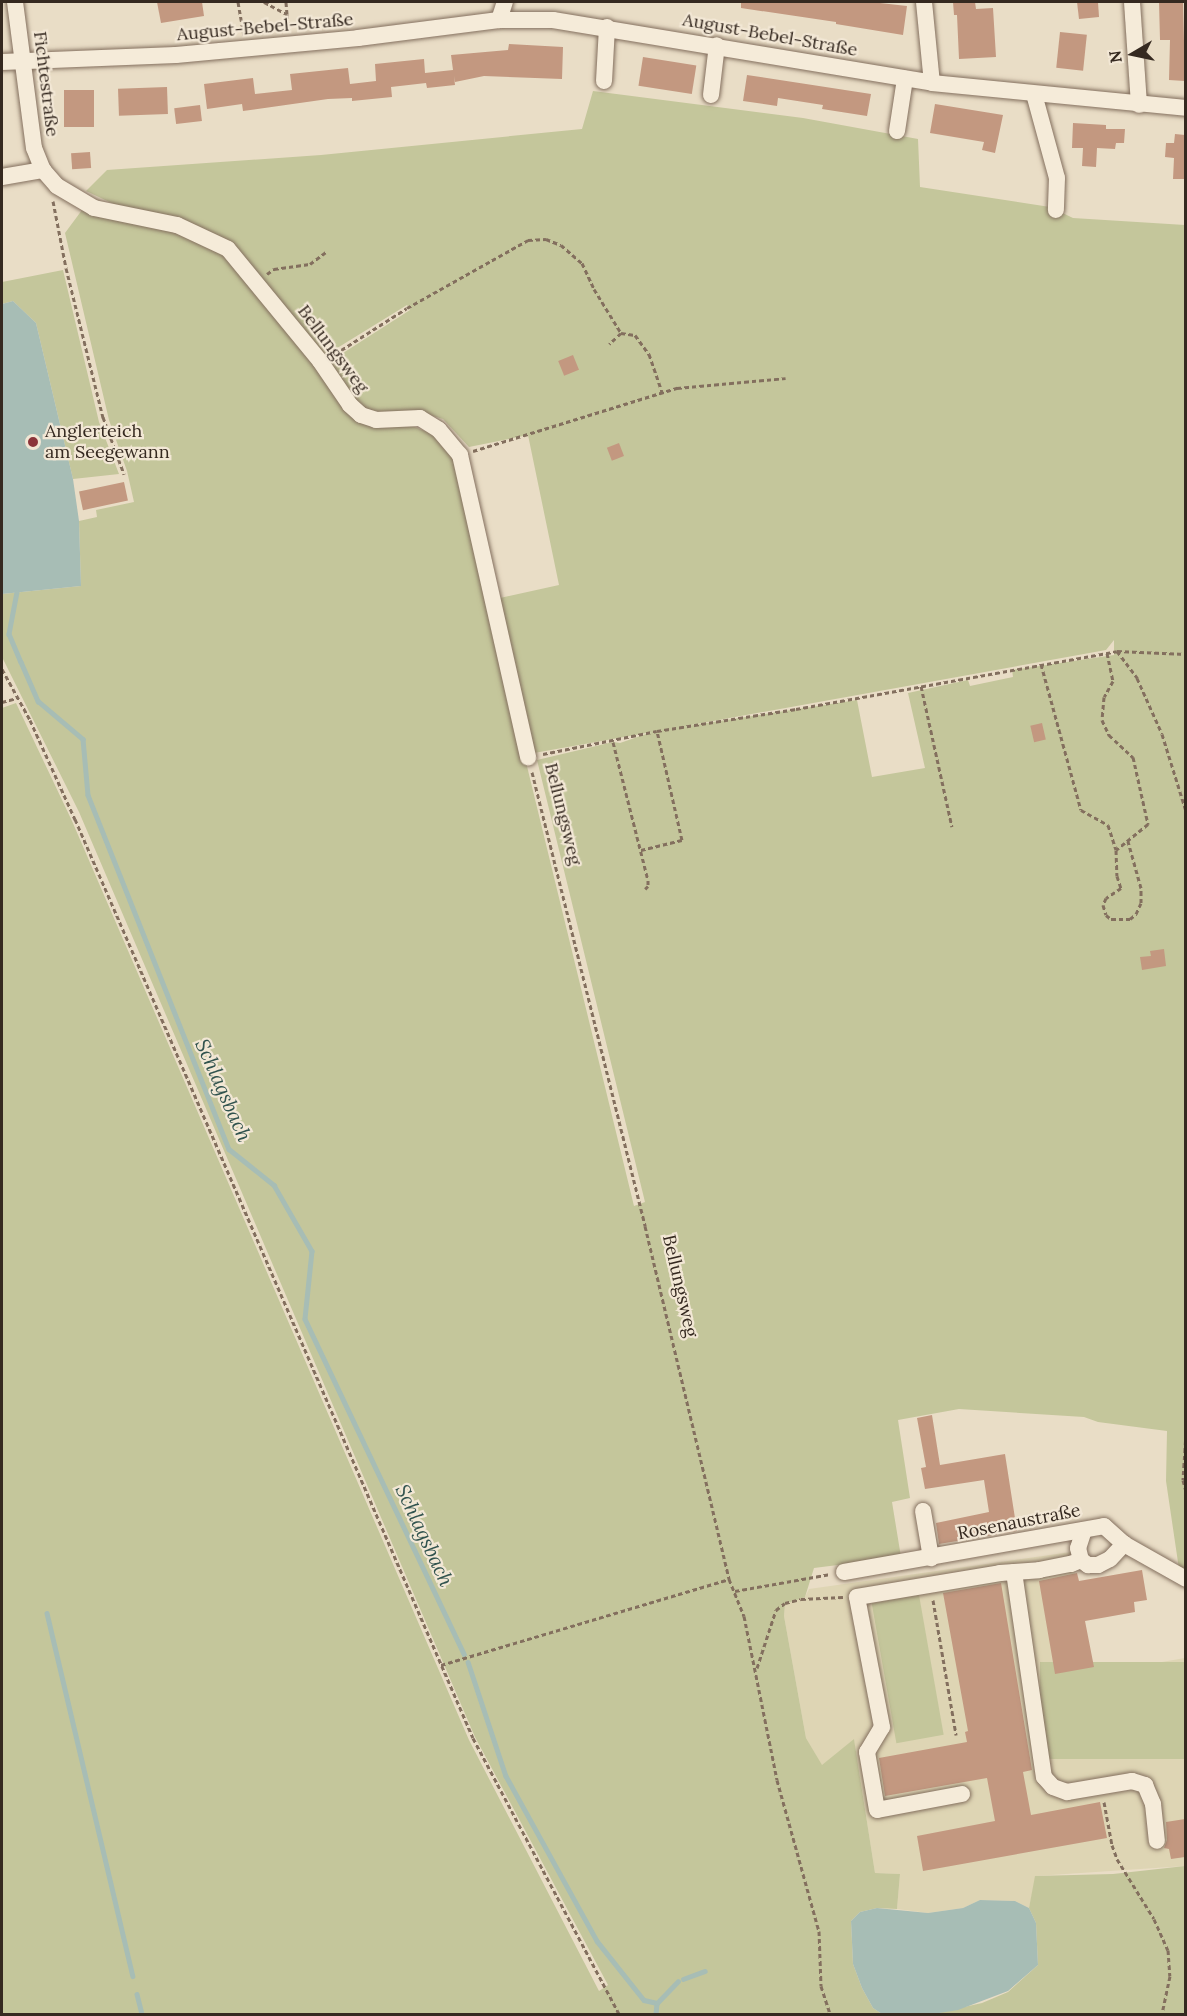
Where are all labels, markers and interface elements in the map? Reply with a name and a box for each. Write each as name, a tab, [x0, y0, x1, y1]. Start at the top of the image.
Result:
street label: August-Bebel-Straße	[176, 9, 354, 45]
street label: August-Bebel-Straße	[681, 9, 859, 61]
north arrow	[1103, 24, 1163, 84]
street label: Fichtestraße	[29, 30, 63, 138]
text: N	[1104, 49, 1126, 64]
street label: Bellungsweg	[293, 301, 373, 397]
place label: Anglerteich am Seegewann	[45, 421, 170, 464]
marker: Anglerteich am Seegewann	[26, 435, 40, 449]
street label: Bellungsweg	[540, 761, 586, 867]
water label: Schlagsbach	[191, 1035, 257, 1145]
street label: Bellungsweg	[658, 1233, 702, 1339]
water label: Schlagsbach	[391, 1480, 459, 1590]
street label: Rosenaustraße	[956, 1499, 1082, 1545]

